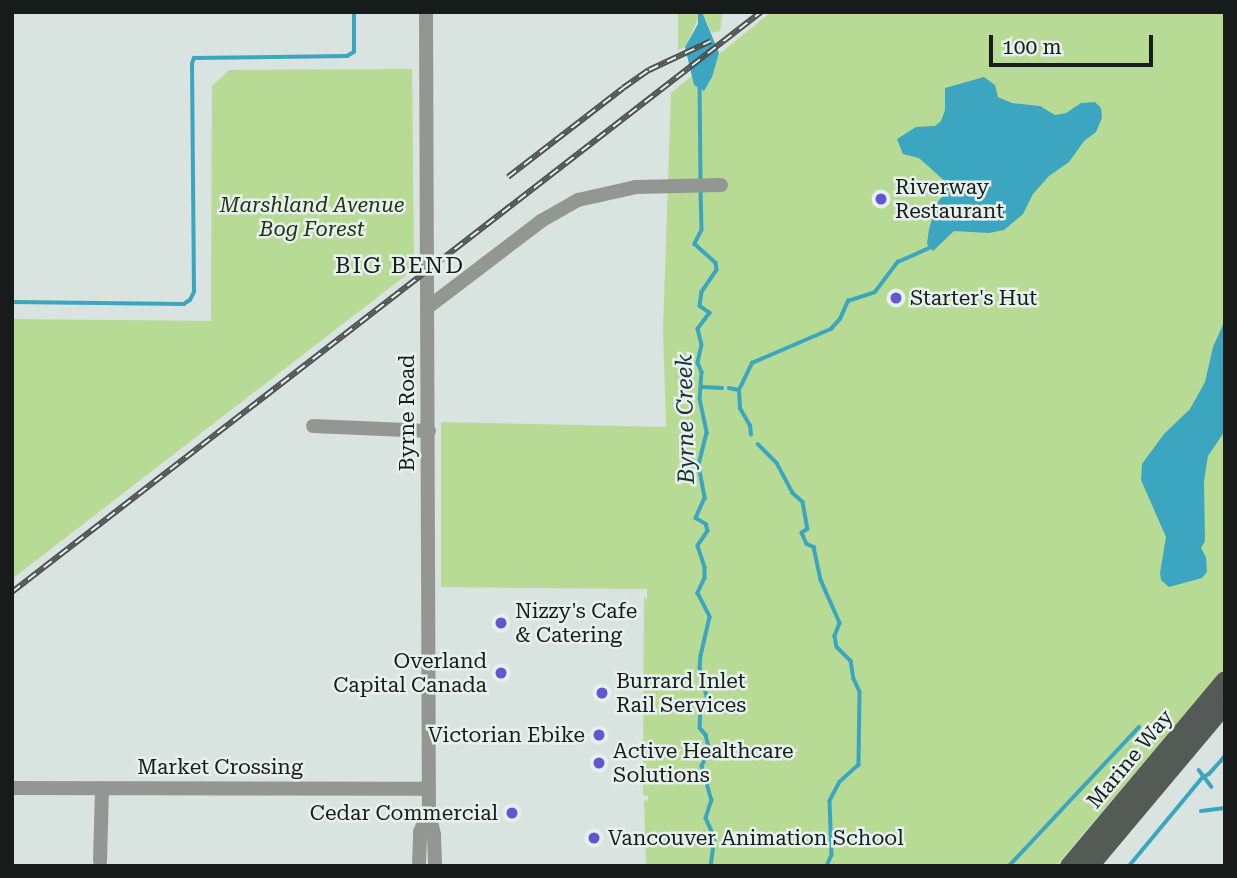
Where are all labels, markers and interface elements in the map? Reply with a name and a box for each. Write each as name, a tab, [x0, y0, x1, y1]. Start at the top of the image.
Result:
scale bar	[992, 21, 1156, 65]
text: 100 m	[1002, 35, 1062, 59]
place label: Riverway Restaurant	[895, 174, 1004, 224]
marker: Riverway Restaurant	[873, 191, 889, 207]
park label: Marshland Avenue Bog Forest	[220, 192, 404, 242]
district label: BIG BEND	[336, 252, 464, 280]
place label: Starter's Hut	[910, 285, 1037, 311]
marker: Starter's Hut	[888, 290, 904, 306]
water label: Byrne Creek	[671, 354, 701, 484]
street label: Byrne Road	[394, 355, 420, 471]
place label: Nizzy's Cafe & Catering	[515, 598, 637, 648]
marker: Nizzy's Cafe & Catering	[493, 615, 509, 631]
place label: Overland Capital Canada	[333, 648, 487, 698]
marker: Overland Capital Canada	[493, 665, 509, 681]
place label: Burrard Inlet Rail Services	[616, 668, 746, 718]
marker: Burrard Inlet Rail Services	[594, 685, 610, 701]
street label: Marine Way	[1082, 705, 1178, 813]
place label: Victorian Ebike	[428, 722, 585, 748]
marker: Victorian Ebike	[591, 727, 607, 743]
place label: Active Healthcare Solutions	[613, 738, 794, 788]
street label: Market Crossing	[137, 754, 303, 780]
marker: Active Healthcare Solutions	[591, 755, 607, 771]
place label: Cedar Commercial	[310, 800, 498, 826]
marker: Cedar Commercial	[504, 805, 520, 821]
place label: Vancouver Animation School	[608, 825, 904, 851]
marker: Vancouver Animation School	[586, 830, 602, 846]

